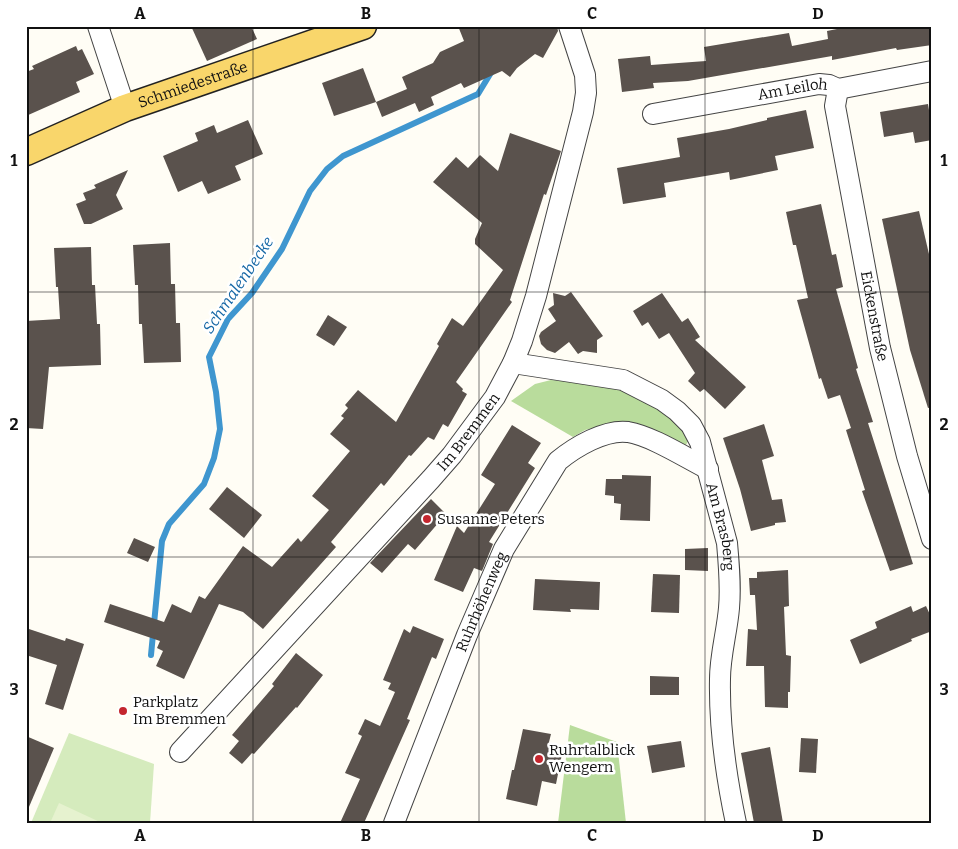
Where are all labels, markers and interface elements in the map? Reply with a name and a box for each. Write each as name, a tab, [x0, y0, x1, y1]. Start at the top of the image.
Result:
text: A	[134, 4, 146, 23]
text: B	[361, 4, 371, 23]
text: C	[587, 4, 597, 23]
text: D	[812, 4, 824, 23]
street label: Schmiedestraße	[136, 57, 250, 112]
street label: Am Leiloh	[756, 75, 829, 104]
text: 1	[11, 151, 18, 170]
text: 1	[941, 151, 948, 170]
water label: Schmalenbecke	[199, 233, 277, 337]
street label: Eickenstraße	[857, 269, 892, 363]
street label: Im Bremmen	[433, 389, 504, 475]
text: 2	[9, 415, 19, 434]
text: 2	[939, 415, 949, 434]
street label: Am Brasberg	[702, 480, 738, 571]
place label: Susanne Peters	[437, 510, 545, 528]
marker: Susanne Peters	[421, 513, 433, 525]
street label: Ruhrhöhenweg	[452, 549, 511, 655]
text: 3	[9, 680, 19, 699]
text: 3	[939, 680, 949, 699]
place label: Parkplatz Im Bremmen	[133, 693, 226, 728]
marker: Parkplatz Im Bremmen	[117, 705, 129, 717]
place label: Ruhrtalblick Wengern	[549, 741, 636, 776]
marker: Ruhrtalblick Wengern	[533, 753, 545, 765]
text: A	[134, 826, 146, 845]
text: B	[361, 826, 371, 845]
text: C	[587, 826, 597, 845]
text: D	[812, 826, 824, 845]

